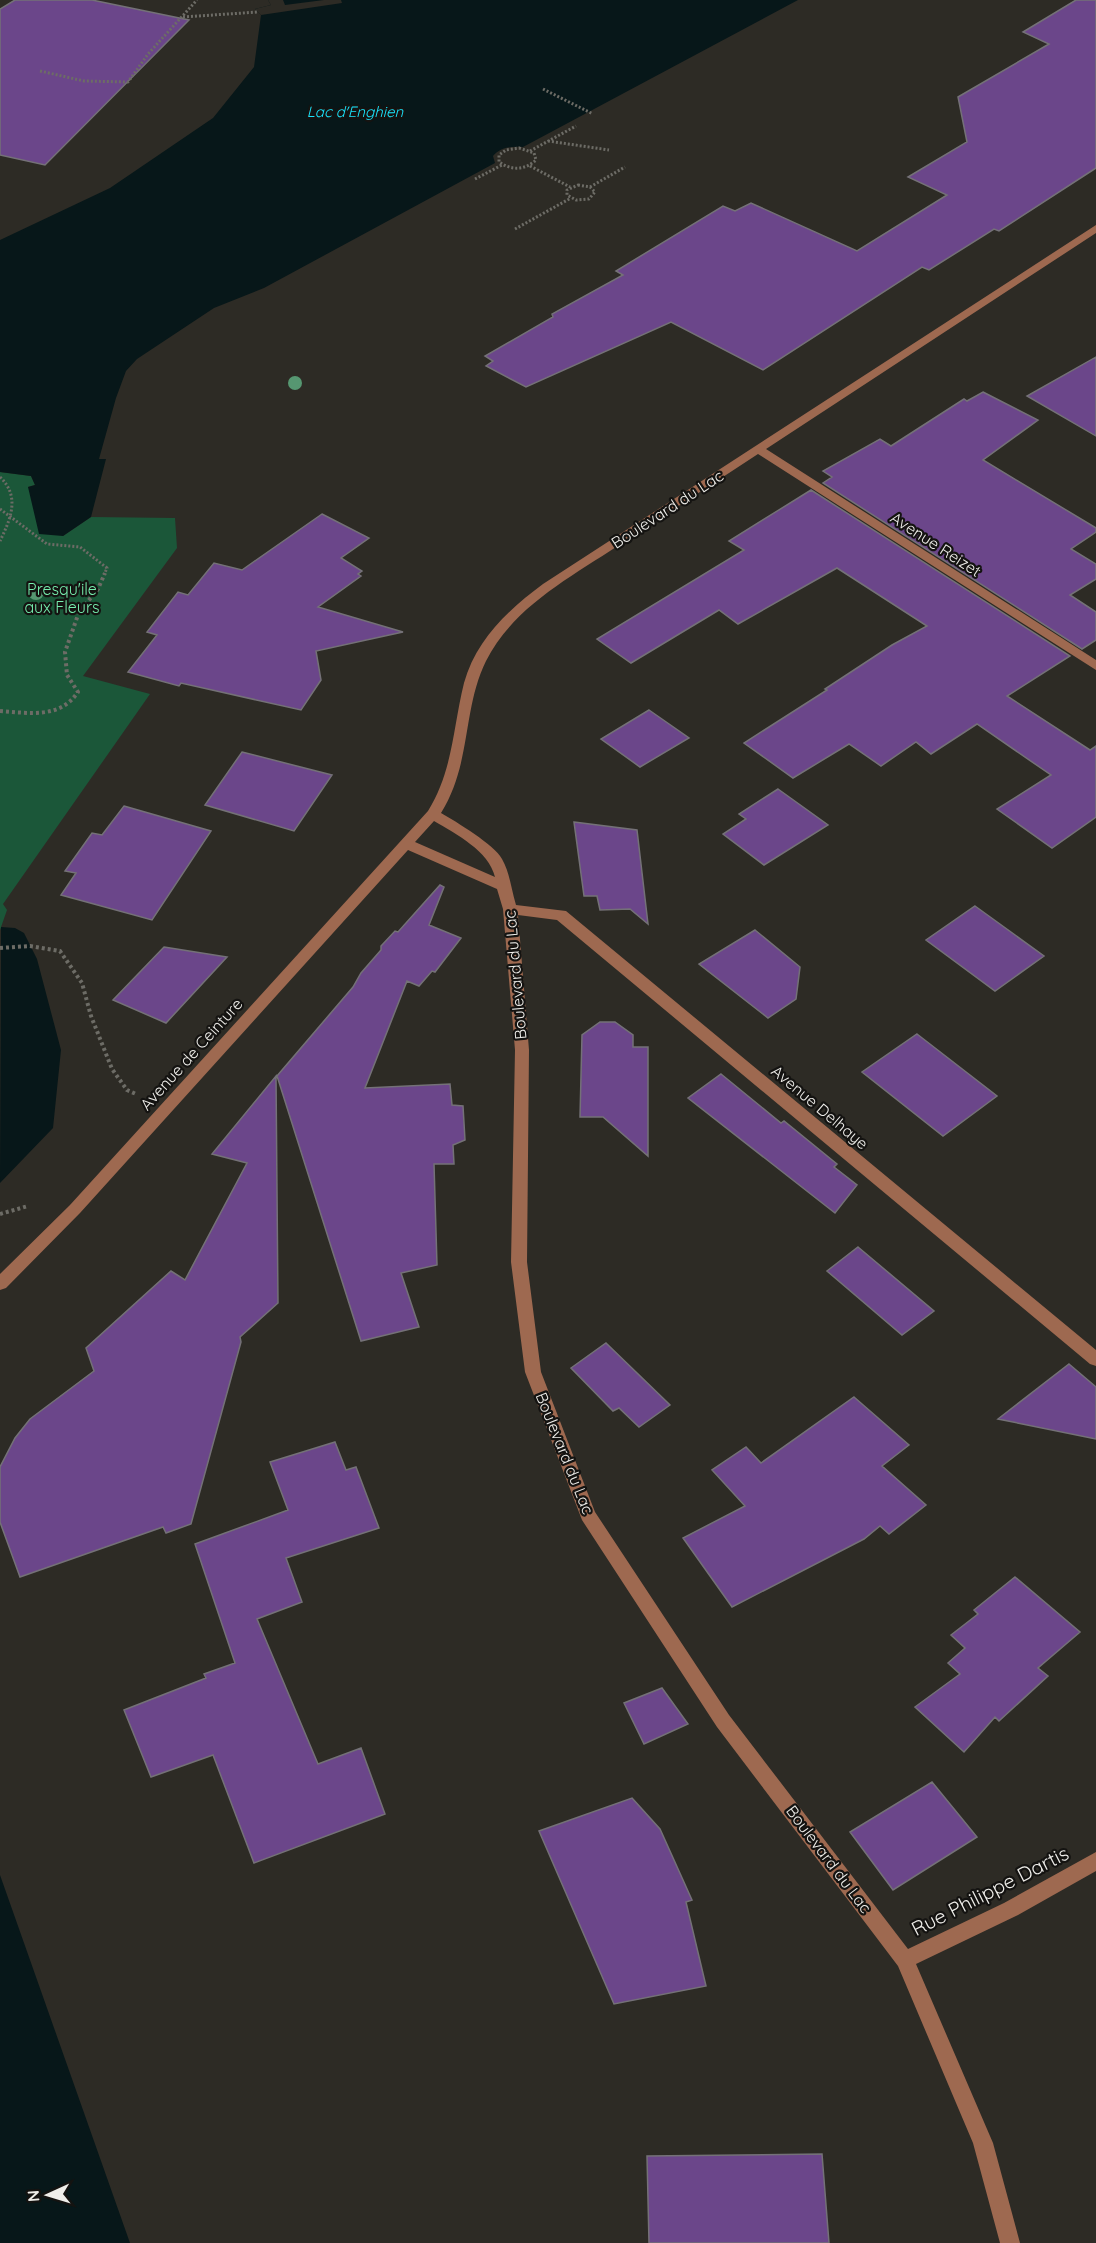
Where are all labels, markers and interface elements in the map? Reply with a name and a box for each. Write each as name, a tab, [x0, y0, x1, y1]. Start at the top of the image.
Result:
water label: Lac d'Enghien	[307, 102, 403, 121]
street label: Boulevard du Lac	[607, 465, 727, 553]
street label: Avenue Reizet	[887, 507, 985, 581]
park label: Presqu'ile aux Fleurs	[24, 579, 100, 617]
street label: Boulevard du Lac	[499, 910, 531, 1040]
street label: Avenue de Ceinture	[135, 994, 247, 1114]
street label: Avenue Delhaye	[768, 1061, 872, 1153]
street label: Boulevard du Lac	[531, 1389, 599, 1517]
street label: Boulevard du Lac	[782, 1801, 876, 1917]
street label: Rue Philippe Dartis	[907, 1840, 1073, 1941]
north arrow	[18, 2165, 78, 2225]
text: N	[23, 2189, 43, 2203]

